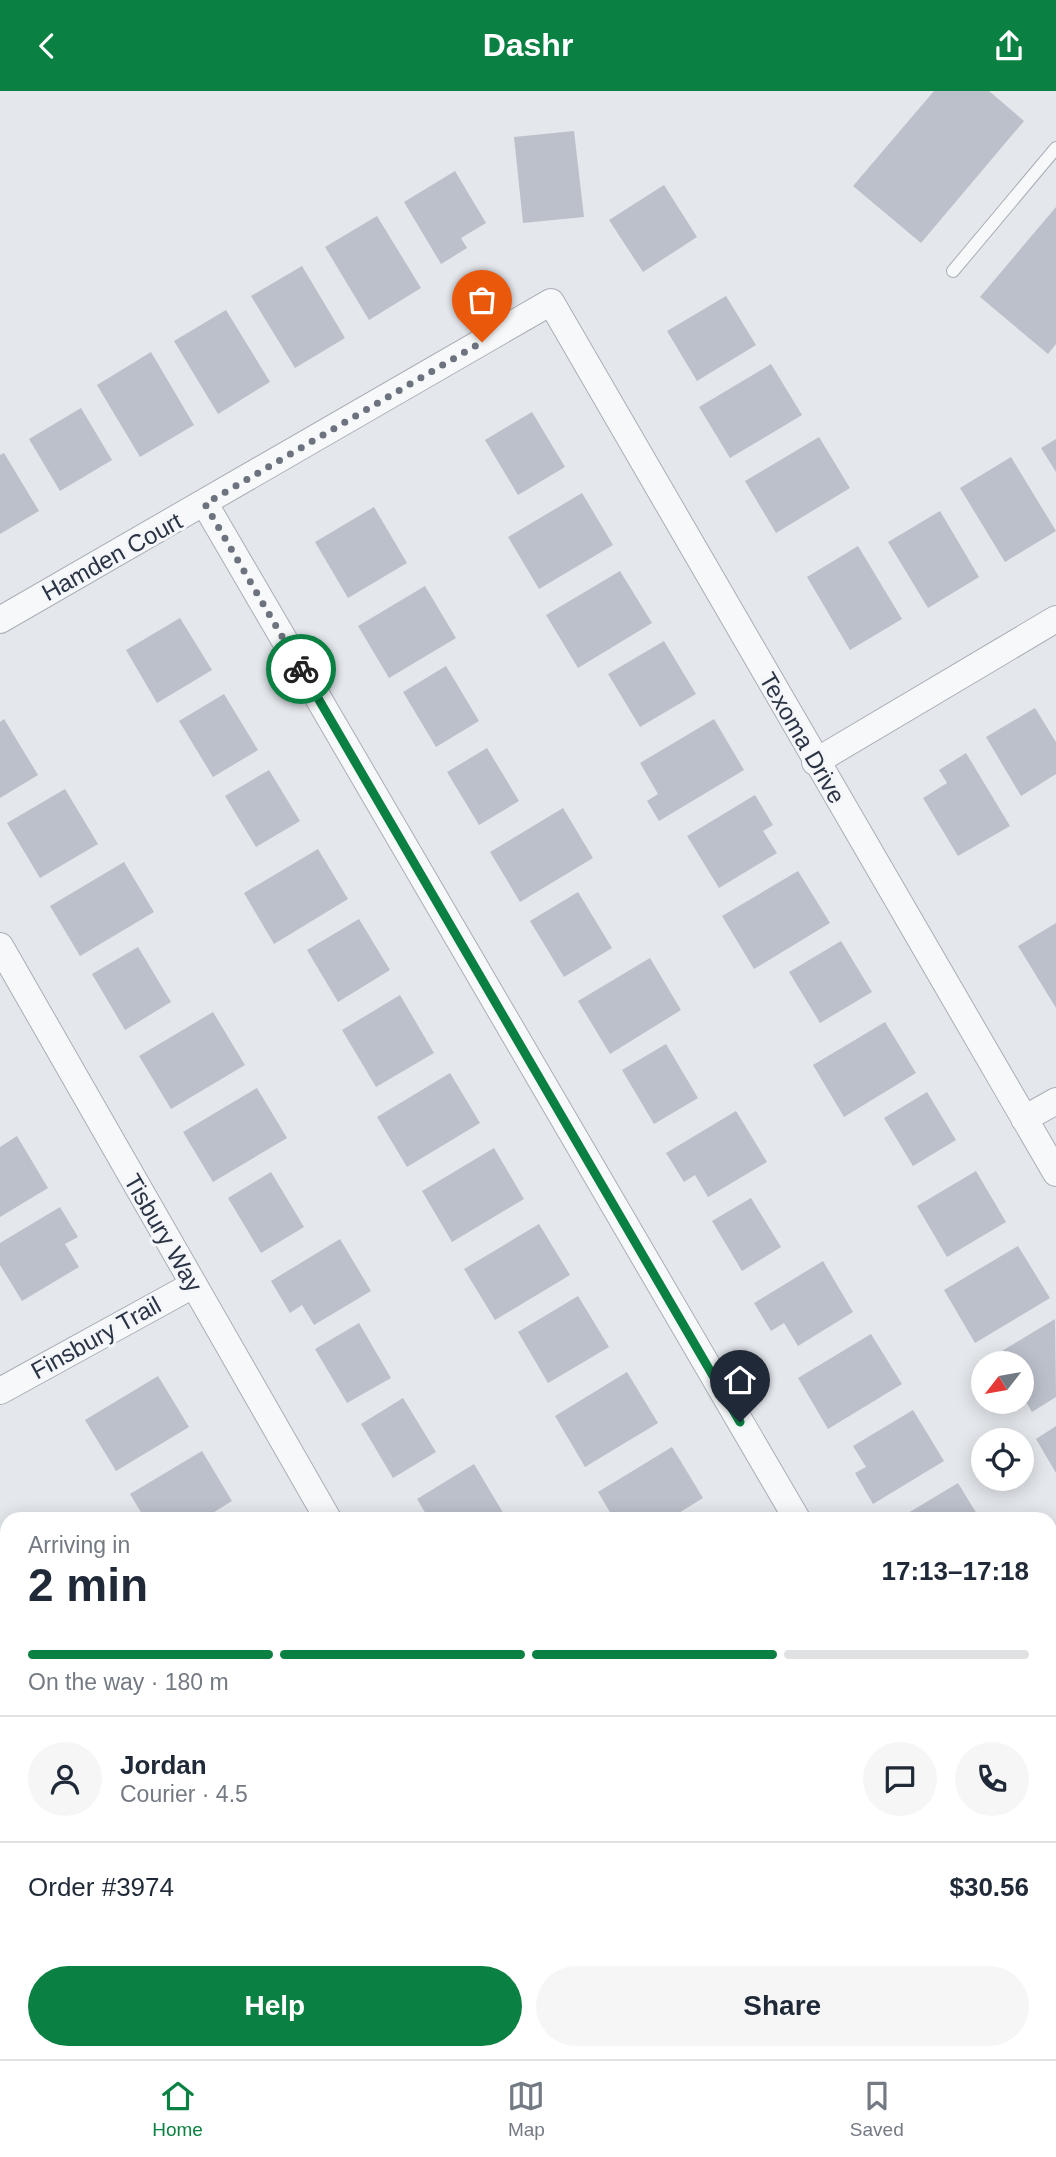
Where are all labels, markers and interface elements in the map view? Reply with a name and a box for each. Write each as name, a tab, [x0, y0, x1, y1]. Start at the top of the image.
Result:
icon: back	[28, 27, 66, 65]
text: Dashr	[483, 27, 573, 63]
icon: share	[990, 27, 1028, 65]
pin	[452, 270, 512, 342]
icon: bag	[463, 281, 501, 319]
street label: Hamden Court	[37, 507, 187, 606]
courier	[266, 634, 336, 704]
icon: bike	[282, 650, 320, 688]
street label: Texoma Drive	[754, 667, 851, 808]
street label: Tisbury Way	[119, 1169, 208, 1296]
street label: Finsbury Trail	[26, 1291, 165, 1384]
pin	[710, 1350, 770, 1422]
north arrow	[971, 1351, 1034, 1414]
map controls	[971, 1351, 1034, 1491]
icon: home	[721, 1361, 759, 1399]
button: locate	[971, 1428, 1034, 1491]
text: Arriving in	[28, 1532, 130, 1558]
text: 17:13–17:18	[882, 1556, 1029, 1586]
text: 2 min	[28, 1559, 148, 1611]
text: On the way · 180 m	[28, 1669, 229, 1695]
button: person	[28, 1742, 102, 1816]
button: chat	[863, 1742, 937, 1816]
button: phone	[955, 1742, 1029, 1816]
text: Jordan	[120, 1750, 207, 1780]
text: Courier · 4.5	[120, 1781, 248, 1807]
text: Order #3974	[28, 1872, 174, 1902]
text: $30.56	[949, 1872, 1029, 1902]
button: Help	[28, 1966, 522, 2046]
button: Share	[536, 1966, 1029, 2046]
tab: Home	[152, 2077, 203, 2141]
tab: Map	[507, 2077, 545, 2141]
tab: Saved	[850, 2077, 904, 2141]

